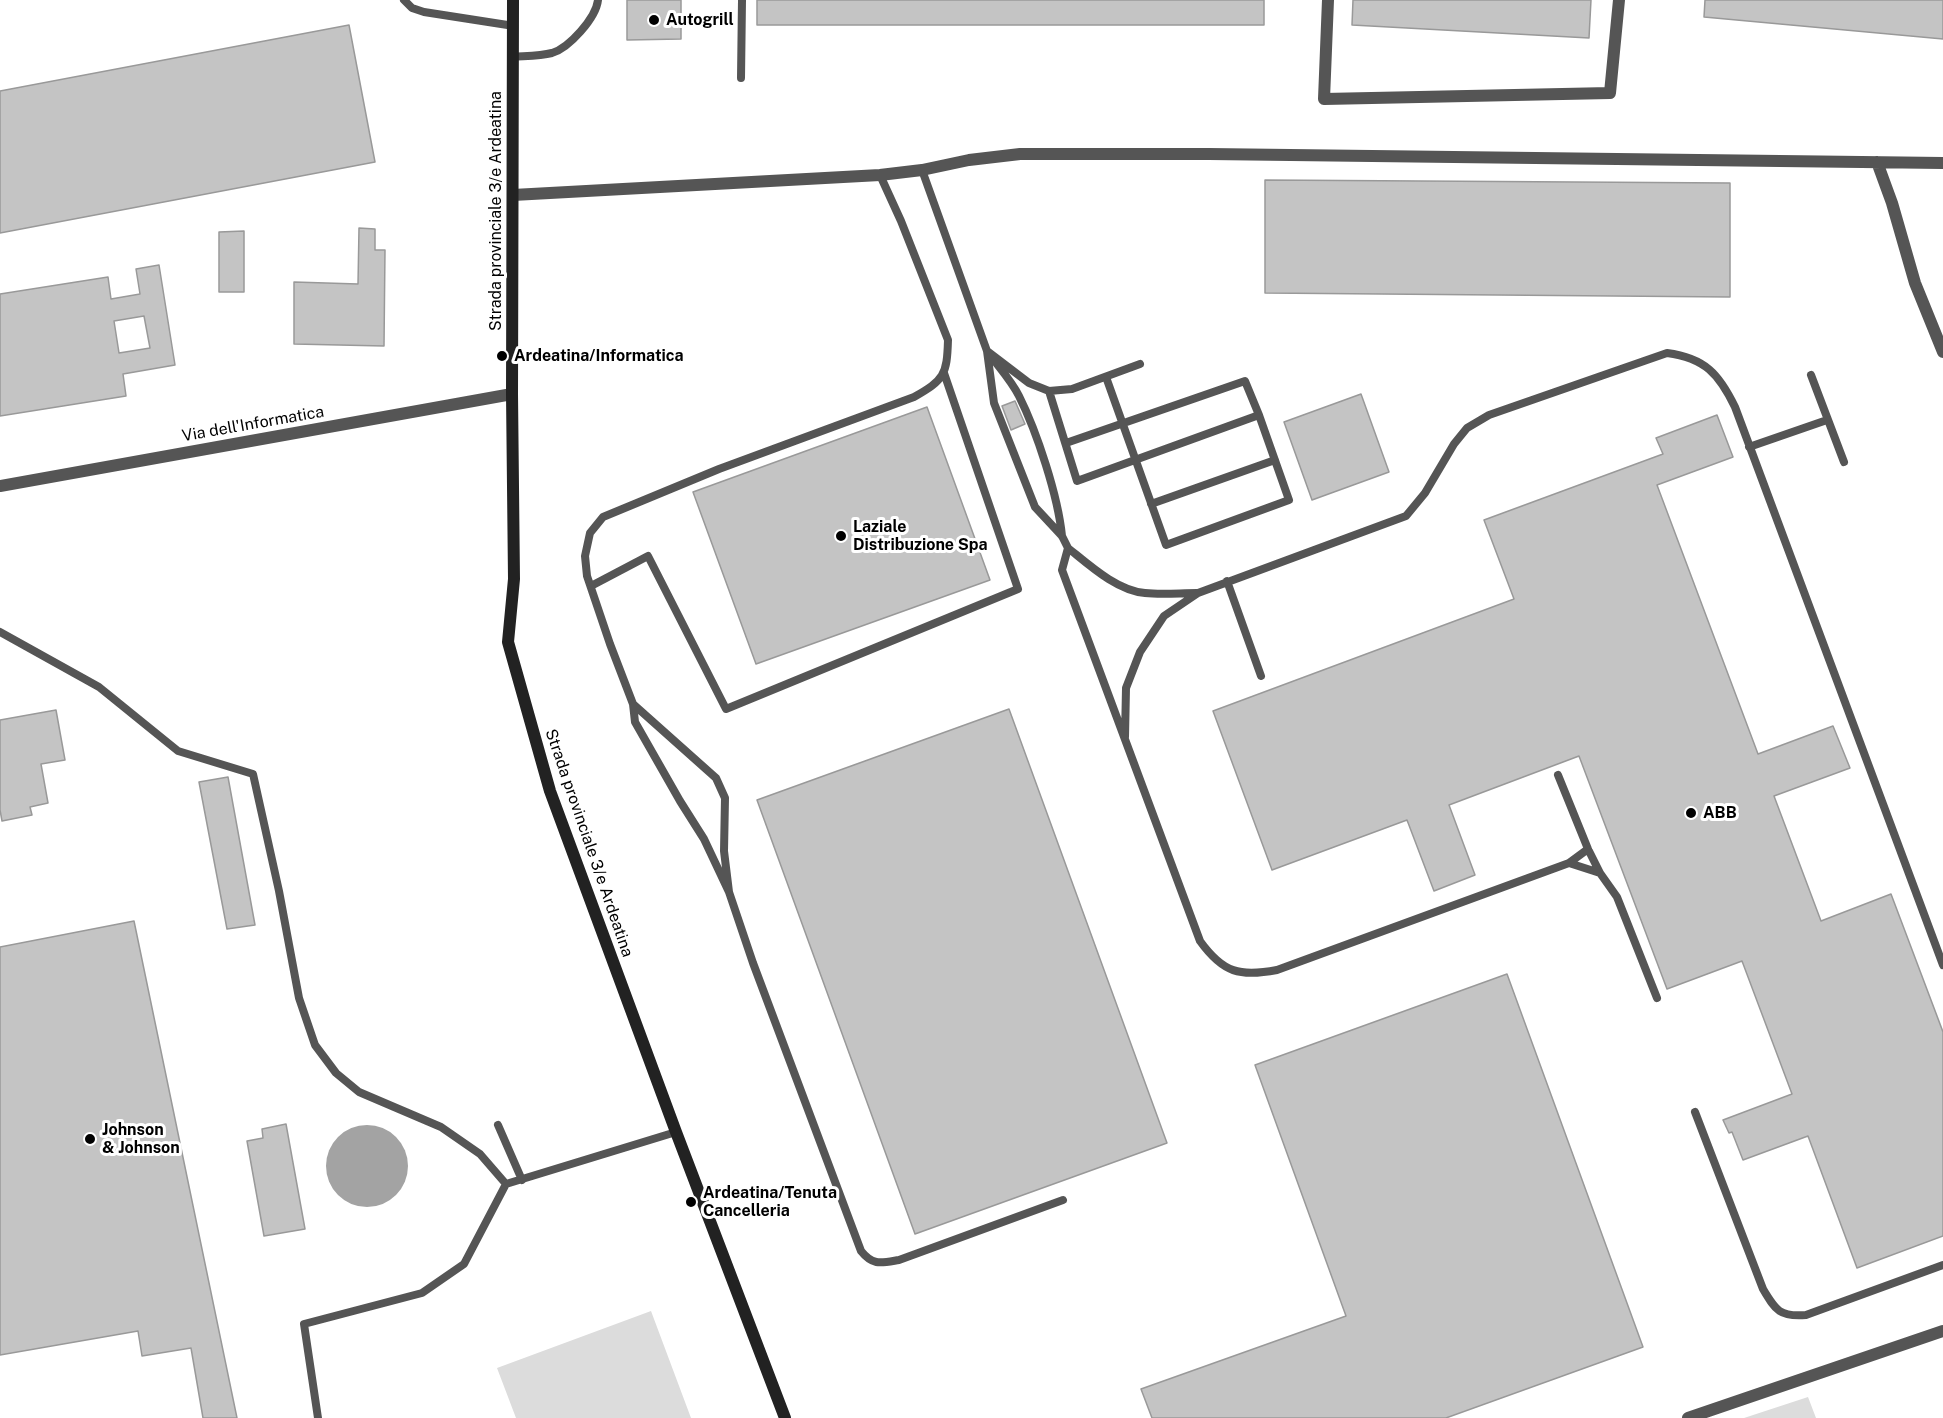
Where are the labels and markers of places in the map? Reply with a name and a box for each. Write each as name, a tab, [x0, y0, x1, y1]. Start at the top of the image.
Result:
place label: Autogrill	[666, 10, 734, 30]
marker: Autogrill	[647, 13, 661, 27]
place label: Ardeatina/Informatica	[514, 346, 684, 366]
marker: Ardeatina/Informatica	[495, 349, 509, 363]
place label: Laziale Distribuzione Spa	[853, 517, 987, 555]
marker: Laziale Distribuzione Spa	[834, 529, 848, 543]
place label: ABB	[1703, 803, 1737, 823]
marker: ABB	[1684, 806, 1698, 820]
place label: Johnson & Johnson	[102, 1120, 180, 1158]
marker: Johnson & Johnson	[83, 1132, 97, 1146]
place label: Ardeatina/Tenuta Cancelleria	[703, 1183, 837, 1221]
marker: Ardeatina/Tenuta Cancelleria	[684, 1195, 698, 1209]

